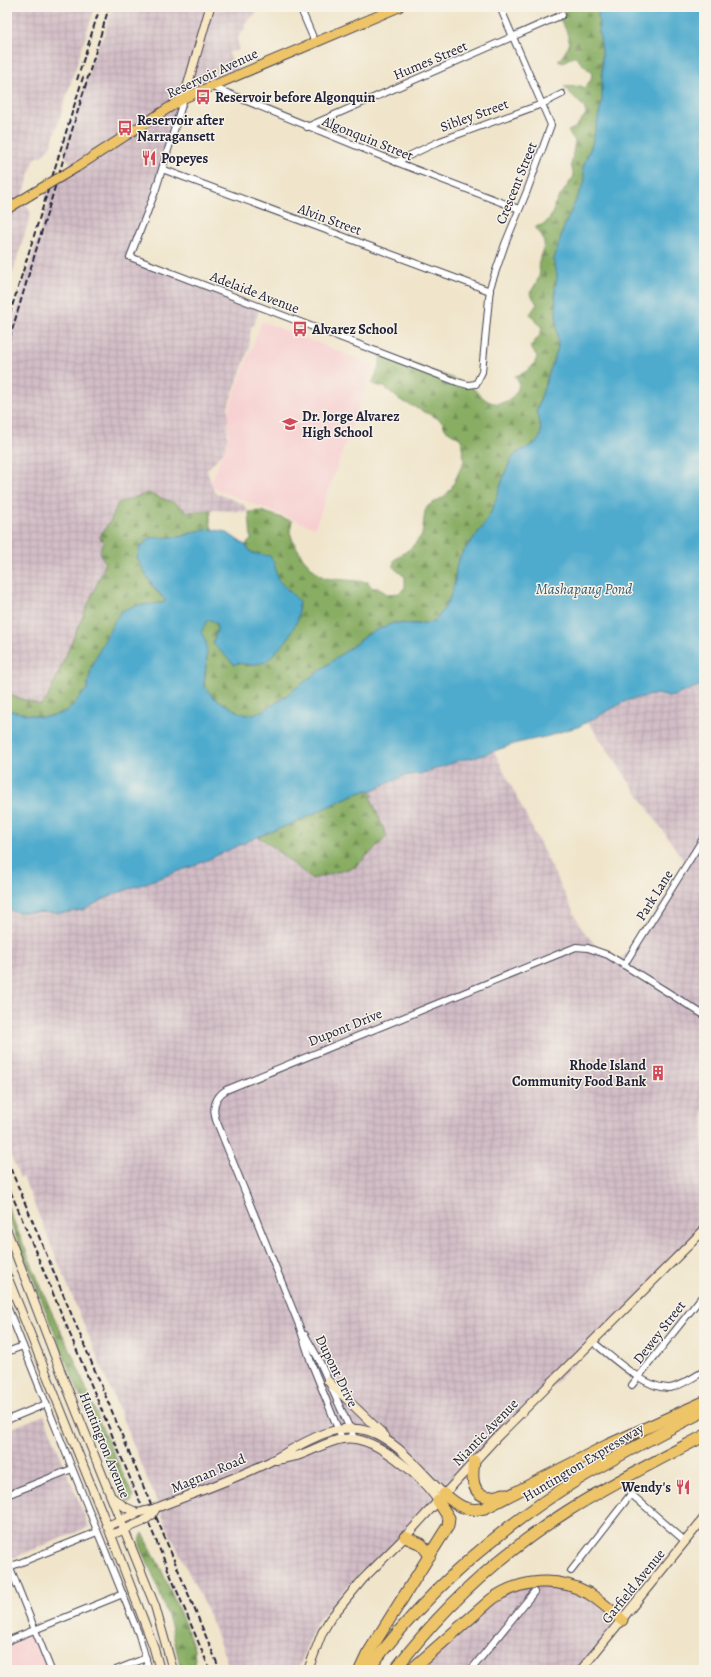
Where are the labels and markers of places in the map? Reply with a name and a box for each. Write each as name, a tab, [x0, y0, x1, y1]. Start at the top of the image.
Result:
bus stop icon: Reservoir before Algonquin	[194, 88, 212, 106]
place label: Reservoir before Algonquin	[215, 88, 375, 107]
place label: Reservoir after Narragansett	[137, 111, 225, 146]
bus stop icon: Reservoir after Narragansett	[116, 119, 134, 137]
restaurant icon: Popeyes	[140, 149, 158, 167]
place label: Popeyes	[161, 149, 209, 168]
bus stop icon: Alvarez School	[291, 320, 309, 338]
place label: Alvarez School	[311, 320, 398, 339]
place label: Dr. Jorge Alvarez High School	[302, 407, 400, 442]
school or university icon: Dr. Jorge Alvarez High School	[281, 415, 299, 433]
place label: Rhode Island Community Food Bank	[512, 1056, 647, 1091]
building icon: Rhode Island Community Food Bank	[649, 1064, 667, 1082]
place label: Wendy's	[620, 1478, 671, 1497]
restaurant icon: Wendy's	[674, 1478, 692, 1496]

